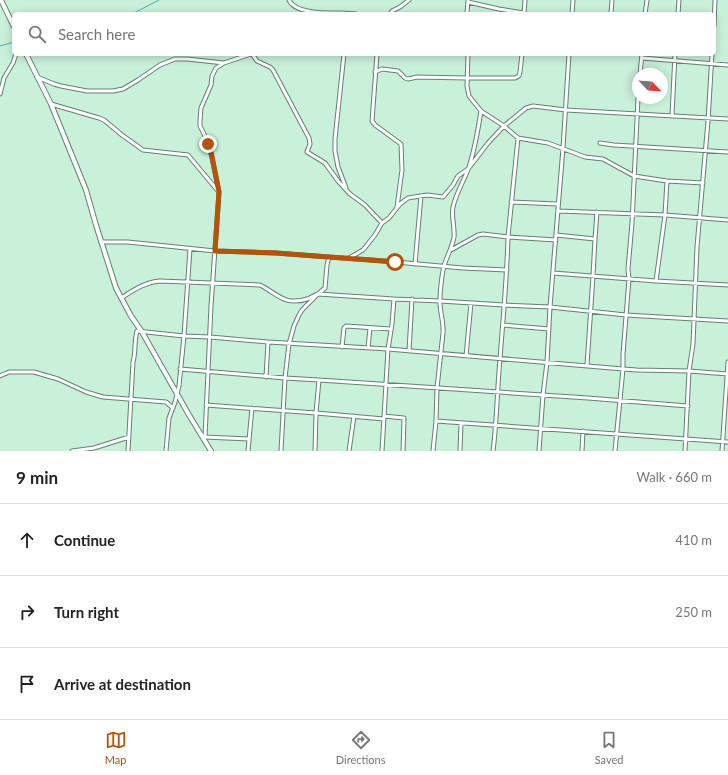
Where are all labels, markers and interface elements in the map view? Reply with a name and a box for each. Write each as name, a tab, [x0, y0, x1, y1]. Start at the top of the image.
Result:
search box	[12, 12, 716, 56]
icon: search	[26, 23, 48, 45]
text: Search here	[58, 25, 135, 43]
north arrow	[632, 68, 668, 104]
route end	[199, 135, 217, 153]
route start	[386, 253, 404, 271]
text: 9 min	[16, 467, 58, 488]
text: Walk · 660 m	[636, 469, 712, 485]
icon: ahead	[16, 529, 38, 551]
text: Continue	[54, 531, 115, 549]
text: 410 m	[675, 532, 712, 548]
icon: right	[16, 601, 38, 623]
text: Turn right	[54, 603, 119, 621]
text: 250 m	[675, 604, 712, 620]
icon: arrive	[16, 673, 38, 695]
text: Arrive at destination	[54, 675, 191, 693]
tab: Map	[105, 729, 127, 766]
tab: Directions	[336, 729, 385, 766]
tab: Saved	[595, 729, 623, 766]

